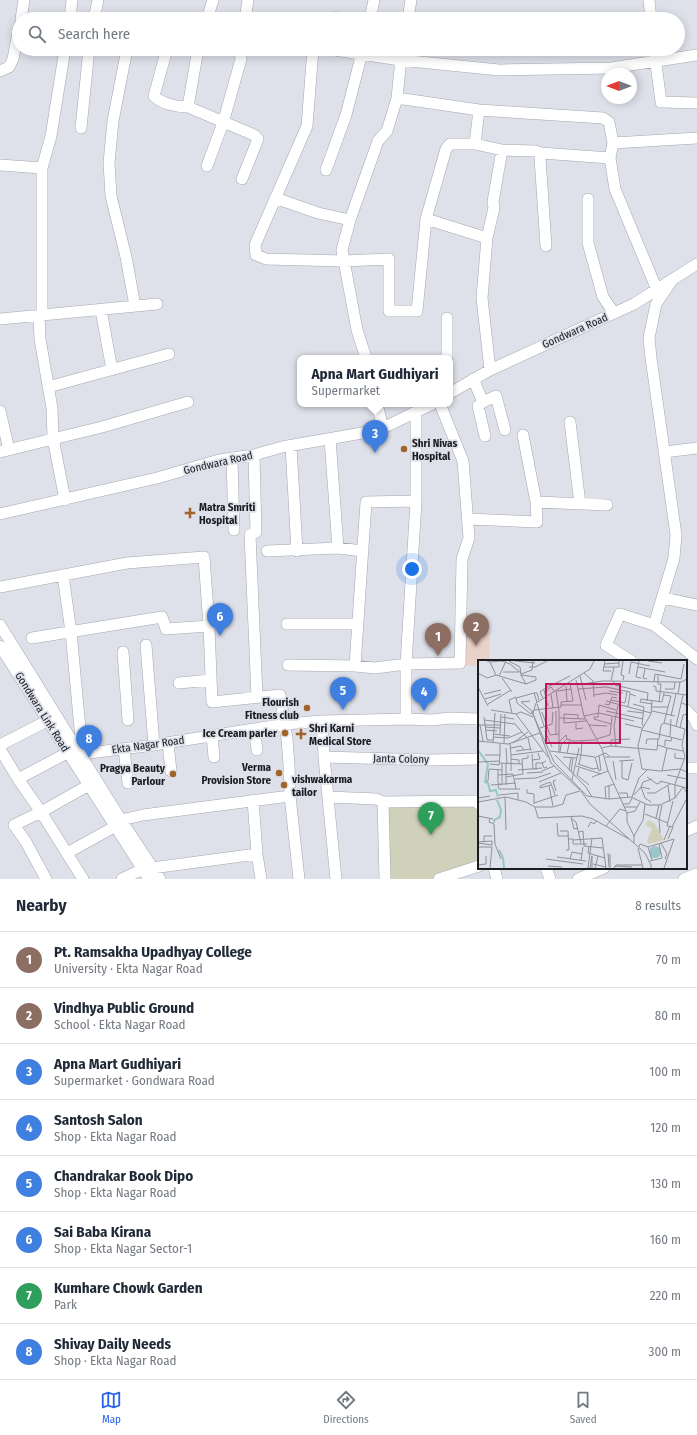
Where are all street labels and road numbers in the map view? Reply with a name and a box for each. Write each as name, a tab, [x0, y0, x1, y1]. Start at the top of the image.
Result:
street label: Gondwara Road	[540, 311, 610, 351]
street label: Gondwara Road	[182, 449, 254, 477]
street label: Gondwara Link Road	[12, 670, 72, 754]
street label: Ekta Nagar Road	[111, 733, 185, 757]
street label: Janta Colony	[373, 752, 429, 766]

